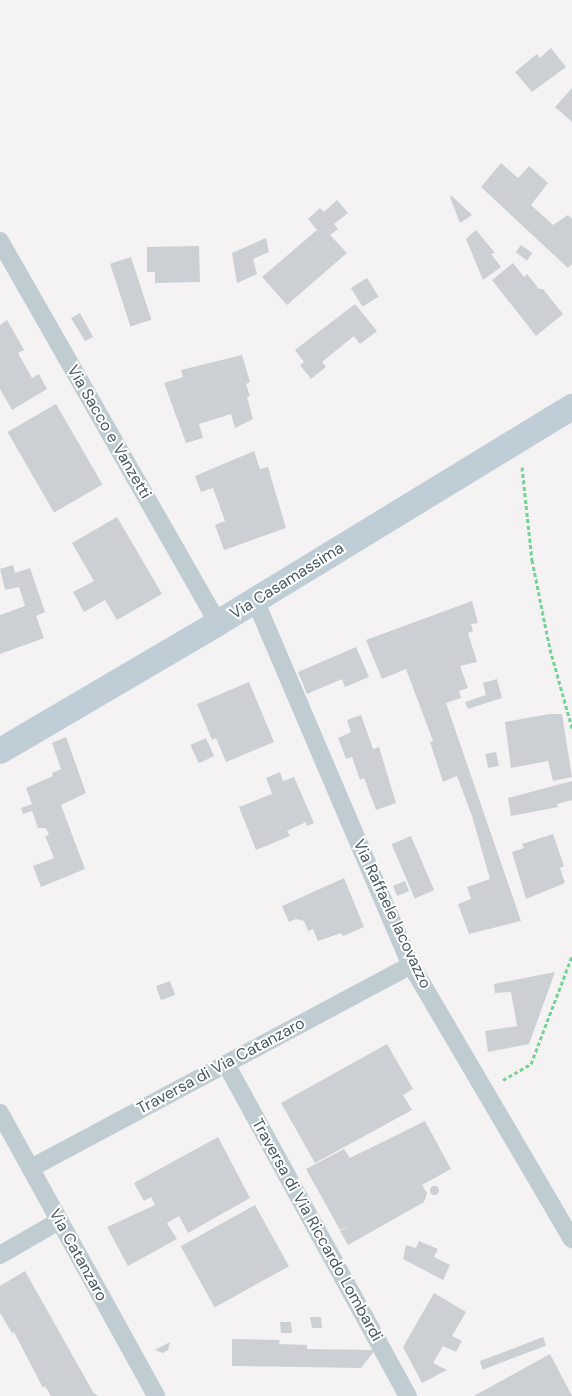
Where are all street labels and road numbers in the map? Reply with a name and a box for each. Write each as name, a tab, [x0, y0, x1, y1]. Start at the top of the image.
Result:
street label: Via Sacco e Vanzetti	[63, 362, 155, 502]
street label: Via Casamassima	[227, 538, 347, 624]
street label: Via Raffaele Iacovazzo	[349, 836, 435, 992]
street label: Traversa di Via Catanzaro	[134, 1014, 308, 1118]
street label: Traversa di Via Riccardo Lombardi	[248, 1115, 386, 1345]
street label: Via Catanzaro	[45, 1205, 111, 1305]

